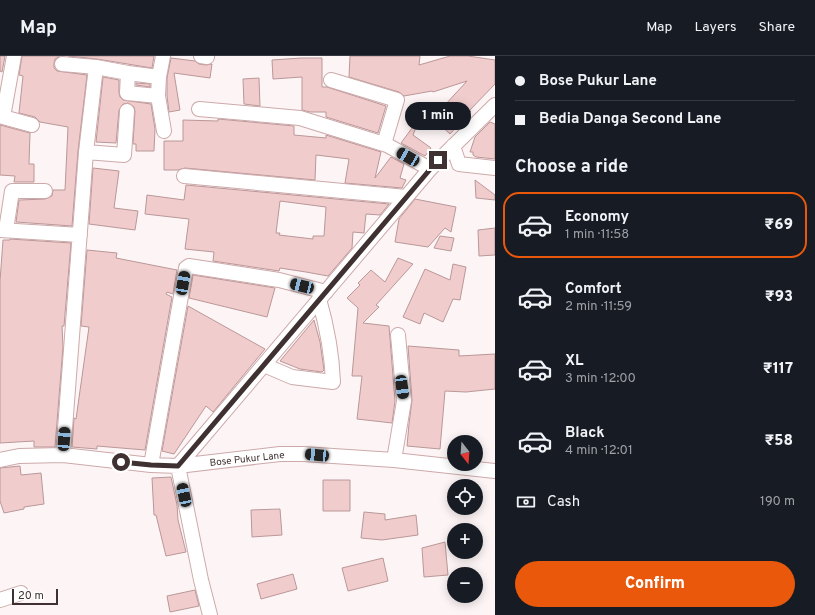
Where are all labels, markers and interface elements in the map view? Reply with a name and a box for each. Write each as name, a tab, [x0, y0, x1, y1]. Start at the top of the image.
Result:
text: Map	[20, 16, 57, 40]
text: Map	[646, 19, 672, 36]
text: Layers	[694, 19, 736, 36]
text: Share	[758, 19, 795, 36]
text: Bose Pukur Lane	[539, 72, 657, 91]
callout: 1 min	[405, 102, 471, 130]
text: 1 min	[422, 108, 454, 124]
text: Bedia Danga Second Lane	[539, 110, 721, 129]
car	[395, 146, 421, 168]
route end	[429, 151, 447, 169]
text: Choose a ride	[515, 156, 628, 179]
icon: car	[517, 207, 553, 243]
text: Economy	[565, 208, 629, 227]
text: ₹69	[764, 216, 793, 235]
text: 1 min · 11:58	[565, 227, 629, 243]
car	[175, 270, 191, 296]
car	[289, 277, 315, 295]
icon: car	[517, 279, 553, 315]
text: Comfort	[565, 280, 622, 299]
text: ₹93	[765, 288, 793, 307]
text: 2 min · 11:59	[565, 299, 632, 315]
icon: car	[517, 351, 553, 387]
text: XL	[565, 352, 583, 371]
text: ₹117	[763, 360, 793, 379]
text: 3 min · 12:00	[565, 371, 636, 387]
car	[394, 374, 410, 400]
icon: car	[517, 423, 553, 459]
text: Black	[565, 424, 605, 443]
car	[57, 427, 71, 451]
text: ₹58	[764, 432, 793, 451]
north arrow	[447, 435, 483, 471]
map controls	[447, 435, 483, 603]
text: 4 min · 12:01	[565, 443, 633, 459]
car	[305, 448, 329, 462]
street label: Bose Pukur Lane	[209, 449, 285, 470]
route start	[112, 453, 130, 471]
button: locate	[447, 479, 483, 515]
car	[176, 482, 192, 508]
icon: cash	[515, 491, 537, 513]
text: Cash	[547, 493, 580, 512]
text: 190 m	[760, 494, 795, 510]
button: +	[447, 523, 483, 559]
button: Confirm	[515, 561, 795, 607]
button: −	[447, 567, 483, 603]
scale bar	[12, 587, 58, 606]
text: 20 m	[18, 589, 44, 603]

